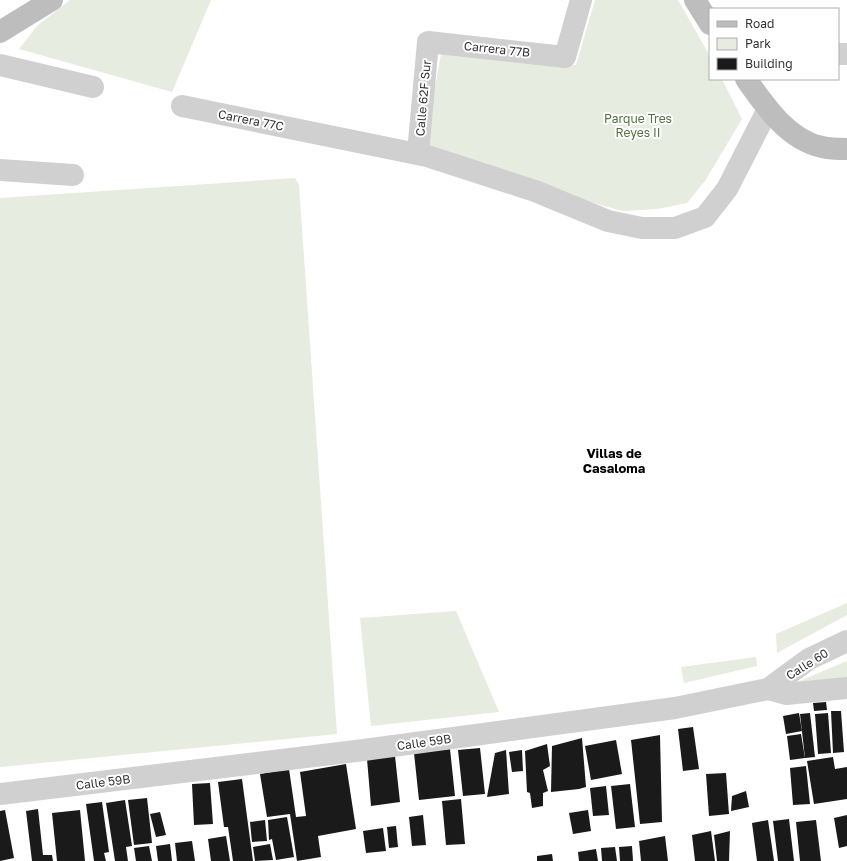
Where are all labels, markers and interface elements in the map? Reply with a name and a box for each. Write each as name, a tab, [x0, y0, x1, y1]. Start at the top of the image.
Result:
legend	[709, 8, 839, 80]
text: Road	[745, 16, 774, 31]
text: Park	[745, 36, 771, 51]
street label: Carrera 77B	[463, 38, 531, 60]
text: Building	[745, 56, 793, 71]
street label: Calle 62F Sur	[412, 59, 434, 137]
street label: Carrera 77C	[217, 106, 285, 134]
park label: Parque Tres Reyes II	[604, 111, 672, 140]
district label: Villas de Casaloma	[583, 445, 646, 476]
street label: Calle 60	[783, 645, 831, 683]
street label: Calle 59B	[396, 731, 452, 753]
street label: Calle 59B	[75, 771, 131, 793]

